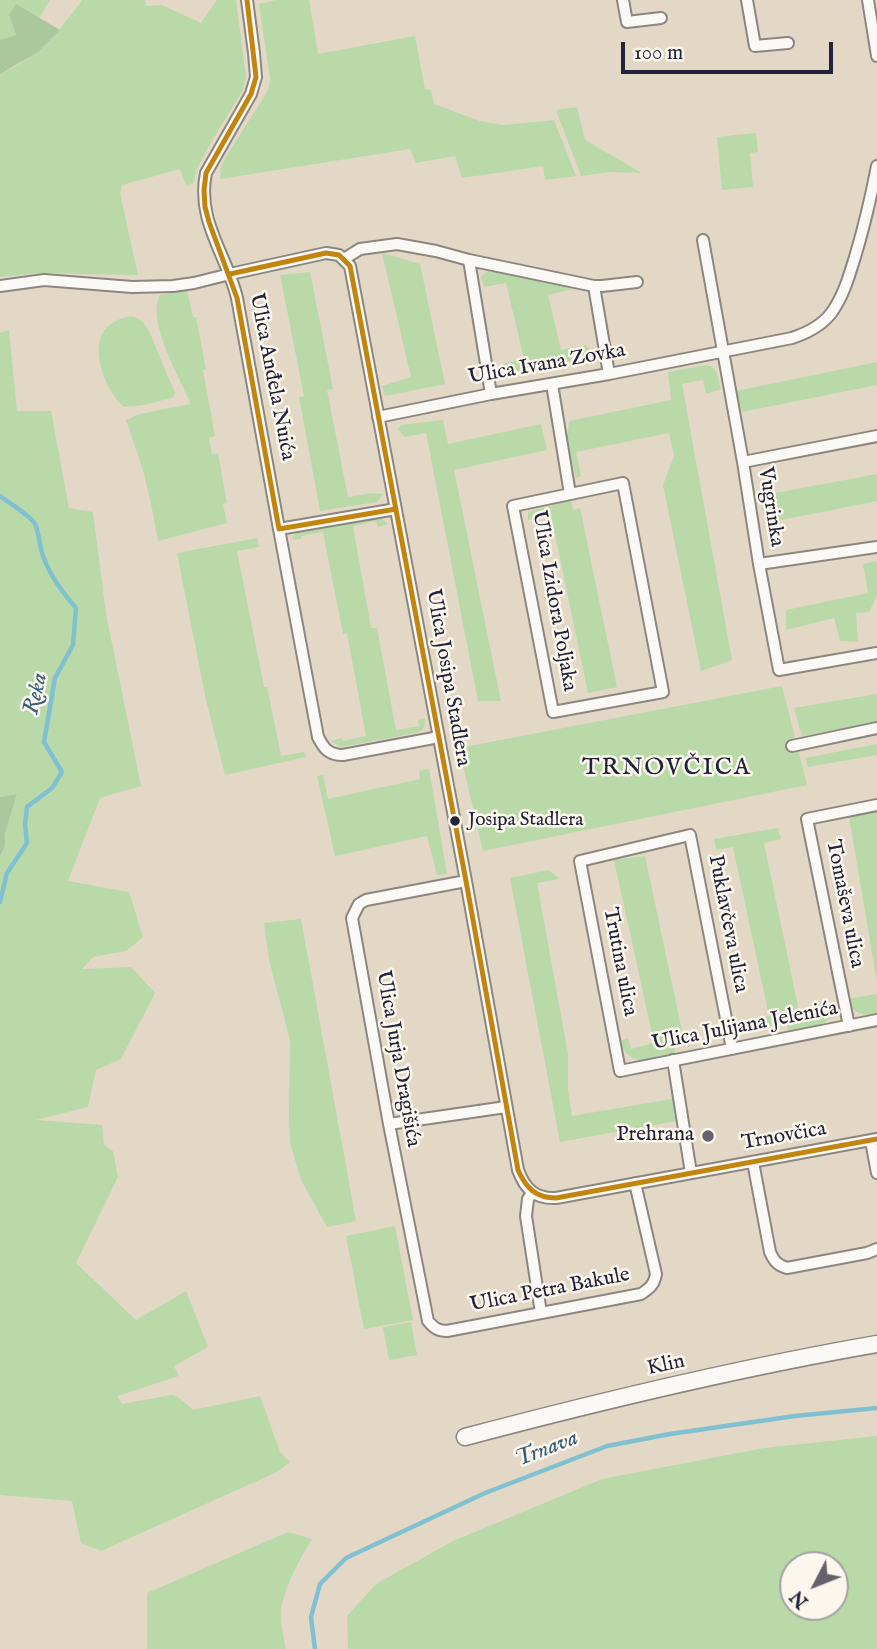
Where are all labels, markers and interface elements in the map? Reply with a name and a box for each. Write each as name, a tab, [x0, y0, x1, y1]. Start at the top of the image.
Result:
scale bar	[625, 28, 837, 72]
text: 100 m	[634, 40, 683, 67]
street label: Ulica Anđela Nuića	[242, 291, 300, 463]
street label: Ulica Ivana Zovka	[467, 339, 627, 391]
street label: Vugrinka	[751, 465, 789, 549]
street label: Ulica Izidora Poljaka	[525, 509, 581, 693]
street label: Ulica Josipa Stadlera	[419, 587, 475, 769]
water label: Reka	[19, 670, 55, 718]
district label: TRNOVČICA	[583, 755, 751, 783]
place label: Josipa Stadlera	[468, 810, 583, 832]
marker: Josipa Stadlera	[448, 814, 462, 828]
street label: Tomaševa ulica	[819, 838, 869, 970]
street label: Puklavčeva ulica	[701, 853, 753, 995]
street label: Trutina ulica	[596, 905, 642, 1019]
street label: Ulica Jurja Dragišića	[369, 969, 425, 1149]
street label: Ulica Julijana Jelenića	[650, 997, 840, 1057]
street label: Trnovčica	[740, 1117, 828, 1157]
place label: Prehrana	[616, 1123, 694, 1149]
marker: Prehrana	[700, 1128, 716, 1144]
street label: Ulica Petra Bakule	[468, 1263, 632, 1319]
street label: Klin	[645, 1350, 687, 1382]
water label: Trnava	[511, 1425, 583, 1475]
north arrow	[779, 1551, 849, 1621]
text: N	[785, 1585, 814, 1613]

